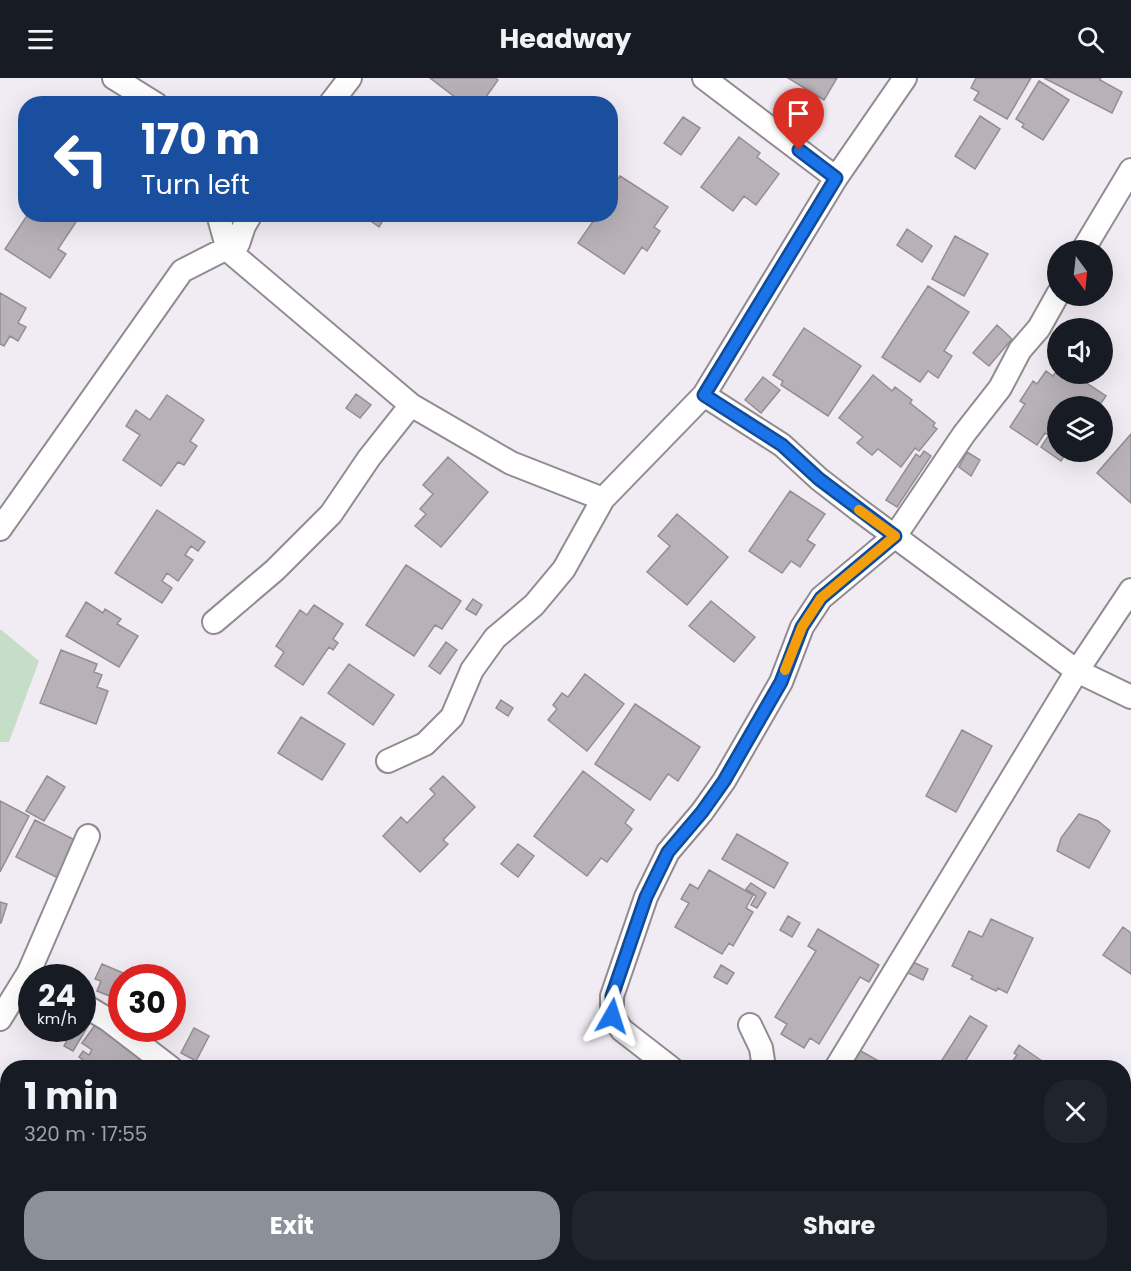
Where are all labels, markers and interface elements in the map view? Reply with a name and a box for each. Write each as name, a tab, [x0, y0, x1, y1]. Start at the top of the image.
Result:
text: Headway	[500, 20, 631, 57]
icon: menu	[24, 23, 57, 56]
icon: search	[1074, 23, 1107, 56]
pin	[773, 88, 824, 150]
icon: arrive	[782, 97, 815, 130]
text: 170 m	[141, 110, 260, 169]
icon: left	[42, 120, 120, 198]
text: Turn left	[141, 166, 250, 203]
north arrow	[1047, 240, 1113, 306]
map controls	[1047, 240, 1113, 462]
button: sound	[1047, 318, 1113, 384]
button: layers	[1047, 396, 1113, 462]
speed limit sign: 30	[108, 964, 186, 1042]
text: 24	[38, 974, 76, 1017]
position arrow	[580, 984, 644, 1048]
text: km/h	[37, 1008, 77, 1029]
text: 1 min	[24, 1071, 118, 1122]
button: close	[1044, 1080, 1107, 1143]
text: 320 m · 17:55	[24, 1120, 147, 1148]
button: Exit	[24, 1191, 560, 1260]
button: Share	[572, 1191, 1107, 1260]

